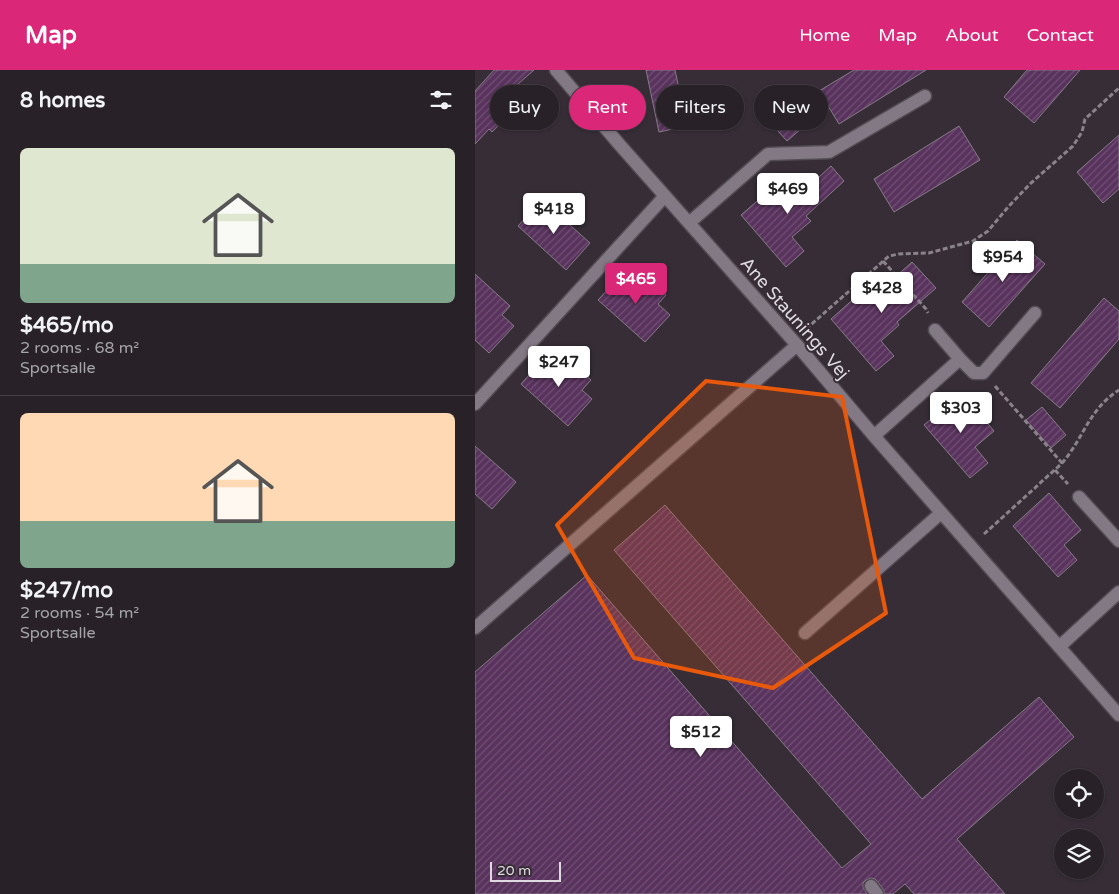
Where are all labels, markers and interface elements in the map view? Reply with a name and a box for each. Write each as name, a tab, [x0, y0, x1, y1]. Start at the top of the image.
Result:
text: Map	[25, 21, 77, 50]
text: Home	[799, 24, 850, 46]
text: Map	[878, 24, 917, 46]
text: About	[945, 24, 999, 46]
text: Contact	[1027, 24, 1094, 46]
chip: Buy	[490, 85, 559, 130]
chip: Rent	[569, 85, 646, 130]
chip: Filters	[656, 85, 744, 130]
chip: New	[754, 85, 828, 130]
icon: filters	[427, 86, 455, 114]
text: 8 homes	[20, 88, 105, 113]
pin: $469	[758, 172, 818, 215]
text: $469	[768, 179, 808, 199]
icon: home	[193, 180, 283, 270]
pin: $418	[524, 192, 584, 235]
text: $418	[534, 199, 574, 219]
pin: $954	[973, 240, 1033, 283]
text: $954	[983, 247, 1023, 267]
street label: Ane Staunings Vej	[736, 252, 854, 384]
pin: $465	[606, 262, 666, 305]
text: $465	[616, 269, 656, 289]
pin: $428	[852, 272, 912, 314]
text: $428	[862, 278, 902, 298]
text: $465/mo	[20, 313, 114, 338]
text: 2 rooms · 68 m²	[20, 338, 139, 358]
pin: $247	[529, 346, 589, 388]
text: $247	[539, 352, 579, 372]
text: Sportsalle	[20, 358, 96, 378]
pin: $303	[931, 392, 991, 434]
text: $303	[941, 398, 981, 418]
icon: home	[193, 446, 283, 536]
text: $247/mo	[20, 578, 113, 603]
text: 2 rooms · 54 m²	[20, 603, 139, 623]
text: Sportsalle	[20, 623, 96, 643]
pin: $512	[671, 716, 731, 758]
text: $512	[681, 722, 721, 742]
map controls	[1054, 769, 1104, 879]
button: locate	[1054, 769, 1104, 819]
button: layers	[1054, 829, 1104, 879]
scale bar	[490, 859, 561, 882]
text: 20 m	[497, 862, 531, 879]

